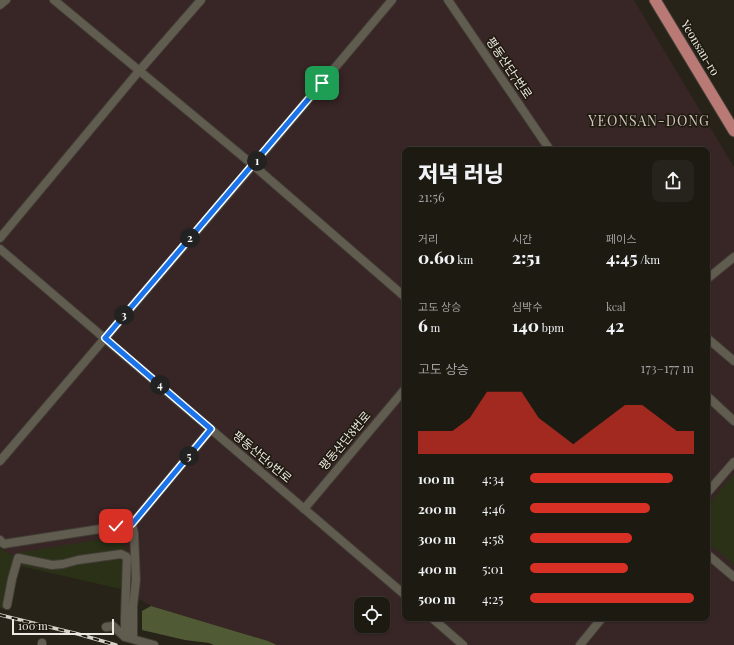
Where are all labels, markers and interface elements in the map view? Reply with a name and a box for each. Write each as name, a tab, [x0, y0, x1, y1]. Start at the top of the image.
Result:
street label: Yeonsan-ro	[677, 16, 724, 79]
street label: 평동산단7번로	[483, 33, 536, 101]
pin	[305, 66, 339, 100]
icon: arrive	[311, 72, 333, 94]
district label: YEONSAN-DONG	[587, 111, 710, 130]
pin: 1	[247, 151, 267, 171]
text: 1	[255, 153, 259, 168]
text: 저녁 러닝	[418, 158, 504, 188]
button: share	[652, 160, 694, 202]
text: 21:56	[418, 188, 445, 205]
pin: 2	[180, 228, 200, 248]
text: 2	[187, 230, 193, 245]
text: 거리	[418, 231, 438, 246]
text: 시간	[512, 231, 532, 246]
text: 페이스	[606, 231, 636, 246]
text: 0.60	[418, 246, 455, 268]
text: 2:51	[512, 246, 541, 268]
text: 4:45	[606, 246, 637, 268]
text: km	[455, 252, 473, 267]
text: /km	[637, 252, 660, 267]
text: 고도 상승	[418, 299, 461, 314]
text: 심박수	[512, 299, 542, 314]
text: kcal	[606, 299, 626, 314]
pin: 3	[114, 305, 134, 325]
text: 3	[121, 307, 127, 322]
text: 6	[418, 314, 428, 336]
text: 140	[512, 314, 539, 336]
text: 42	[606, 314, 624, 336]
text: m	[428, 320, 440, 335]
text: bpm	[539, 320, 564, 335]
text: 173–177 m	[641, 359, 694, 376]
text: 고도 상승	[418, 360, 469, 377]
pin: 4	[150, 375, 170, 395]
text: 4	[157, 377, 163, 392]
street label: 평동산단8번로	[315, 407, 374, 473]
street label: 평동산단9번로	[230, 427, 296, 486]
pin: 5	[179, 446, 199, 466]
text: 5	[186, 448, 192, 463]
text: 100 m	[418, 470, 455, 487]
text: 4:34	[482, 470, 504, 487]
text: 200 m	[418, 500, 456, 517]
text: 4:46	[482, 500, 505, 517]
pin	[99, 509, 133, 543]
icon: check	[105, 515, 127, 537]
text: 300 m	[418, 530, 456, 547]
text: 4:58	[482, 530, 504, 547]
text: 400 m	[418, 560, 456, 577]
text: 5:01	[482, 560, 503, 577]
text: 500 m	[418, 590, 456, 607]
text: 4:25	[482, 590, 504, 607]
map controls	[354, 597, 390, 633]
button: locate	[354, 597, 390, 633]
scale bar	[12, 617, 114, 636]
text: 100 m	[18, 618, 48, 633]

